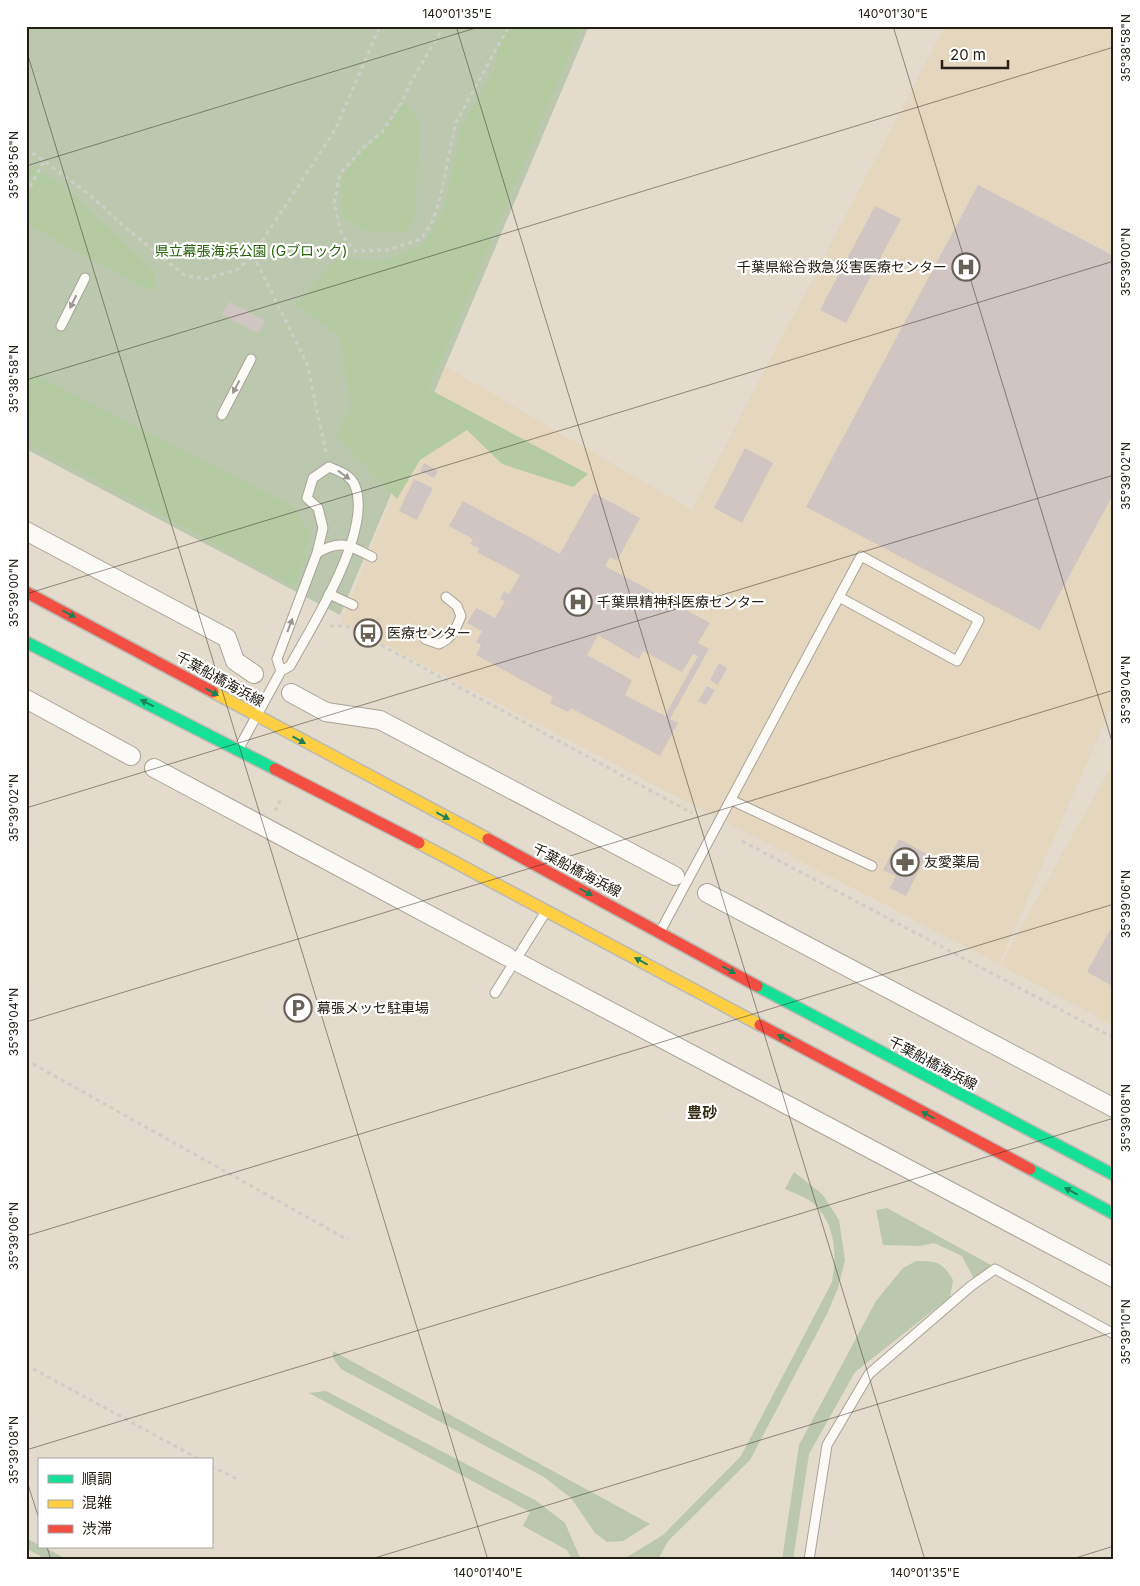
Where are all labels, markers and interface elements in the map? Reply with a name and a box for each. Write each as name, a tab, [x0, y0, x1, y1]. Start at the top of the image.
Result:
text: 140°01'35"E	[422, 6, 492, 21]
text: 140°01'30"E	[858, 6, 928, 21]
text: 35°38'58"N	[1118, 14, 1133, 82]
scale bar	[942, 38, 1009, 70]
text: 20 m	[950, 45, 986, 64]
text: 35°38'56"N	[6, 131, 21, 199]
text: 35°39'00"N	[1118, 228, 1133, 296]
park label: 県立幕張海浜公園 (Gブロック)	[155, 242, 347, 259]
hospital icon: 千葉県総合救急災害医療センター	[951, 252, 981, 282]
place label: 千葉県総合救急災害医療センター	[737, 258, 947, 275]
one-way arrow	[69, 295, 77, 309]
text: 35°38'58"N	[6, 345, 21, 413]
one-way arrow	[232, 380, 240, 394]
text: 35°39'02"N	[1118, 442, 1133, 510]
one-way arrow	[337, 470, 351, 480]
text: 35°39'00"N	[6, 559, 21, 627]
hospital icon: 千葉県精神科医療センター	[563, 587, 593, 617]
place label: 千葉県精神科医療センター	[597, 593, 765, 610]
one-way arrow	[62, 610, 77, 618]
one-way arrow	[286, 617, 294, 632]
bus stop icon: 医療センター	[353, 618, 383, 648]
place label: 医療センター	[387, 624, 471, 641]
street label: 千葉船橋海浜線	[173, 647, 267, 710]
text: 35°39'04"N	[1118, 656, 1133, 724]
one-way arrow	[205, 688, 219, 696]
one-way arrow	[140, 699, 155, 707]
one-way arrow	[292, 736, 306, 744]
text: 35°39'02"N	[6, 774, 21, 842]
one-way arrow	[435, 812, 450, 820]
street label: 千葉船橋海浜線	[530, 839, 624, 900]
pharmacy icon: 友愛薬局	[890, 847, 920, 877]
place label: 友愛薬局	[924, 853, 980, 870]
text: 35°39'06"N	[1118, 870, 1133, 938]
one-way arrow	[579, 888, 593, 896]
one-way arrow	[634, 957, 648, 965]
one-way arrow	[721, 966, 736, 974]
text: 35°39'04"N	[6, 988, 21, 1056]
parking icon: 幕張メッセ駐車場	[283, 993, 313, 1023]
place label: 幕張メッセ駐車場	[317, 999, 429, 1016]
street label: 千葉船橋海浜線	[886, 1032, 980, 1093]
one-way arrow	[777, 1034, 792, 1042]
text: 35°39'08"N	[1118, 1084, 1133, 1152]
district label: 豊砂	[687, 1103, 717, 1122]
one-way arrow	[921, 1110, 934, 1119]
one-way arrow	[1063, 1187, 1078, 1195]
text: 35°39'06"N	[6, 1202, 21, 1270]
text: 35°39'10"N	[1118, 1299, 1133, 1365]
text: 35°39'08"N	[6, 1416, 21, 1484]
legend	[38, 1458, 212, 1548]
text: 順調	[82, 1469, 112, 1488]
text: 混雑	[82, 1493, 112, 1512]
text: 渋滞	[82, 1519, 112, 1538]
text: 140°01'40"E	[453, 1565, 523, 1580]
text: 140°01'35"E	[890, 1565, 960, 1580]

